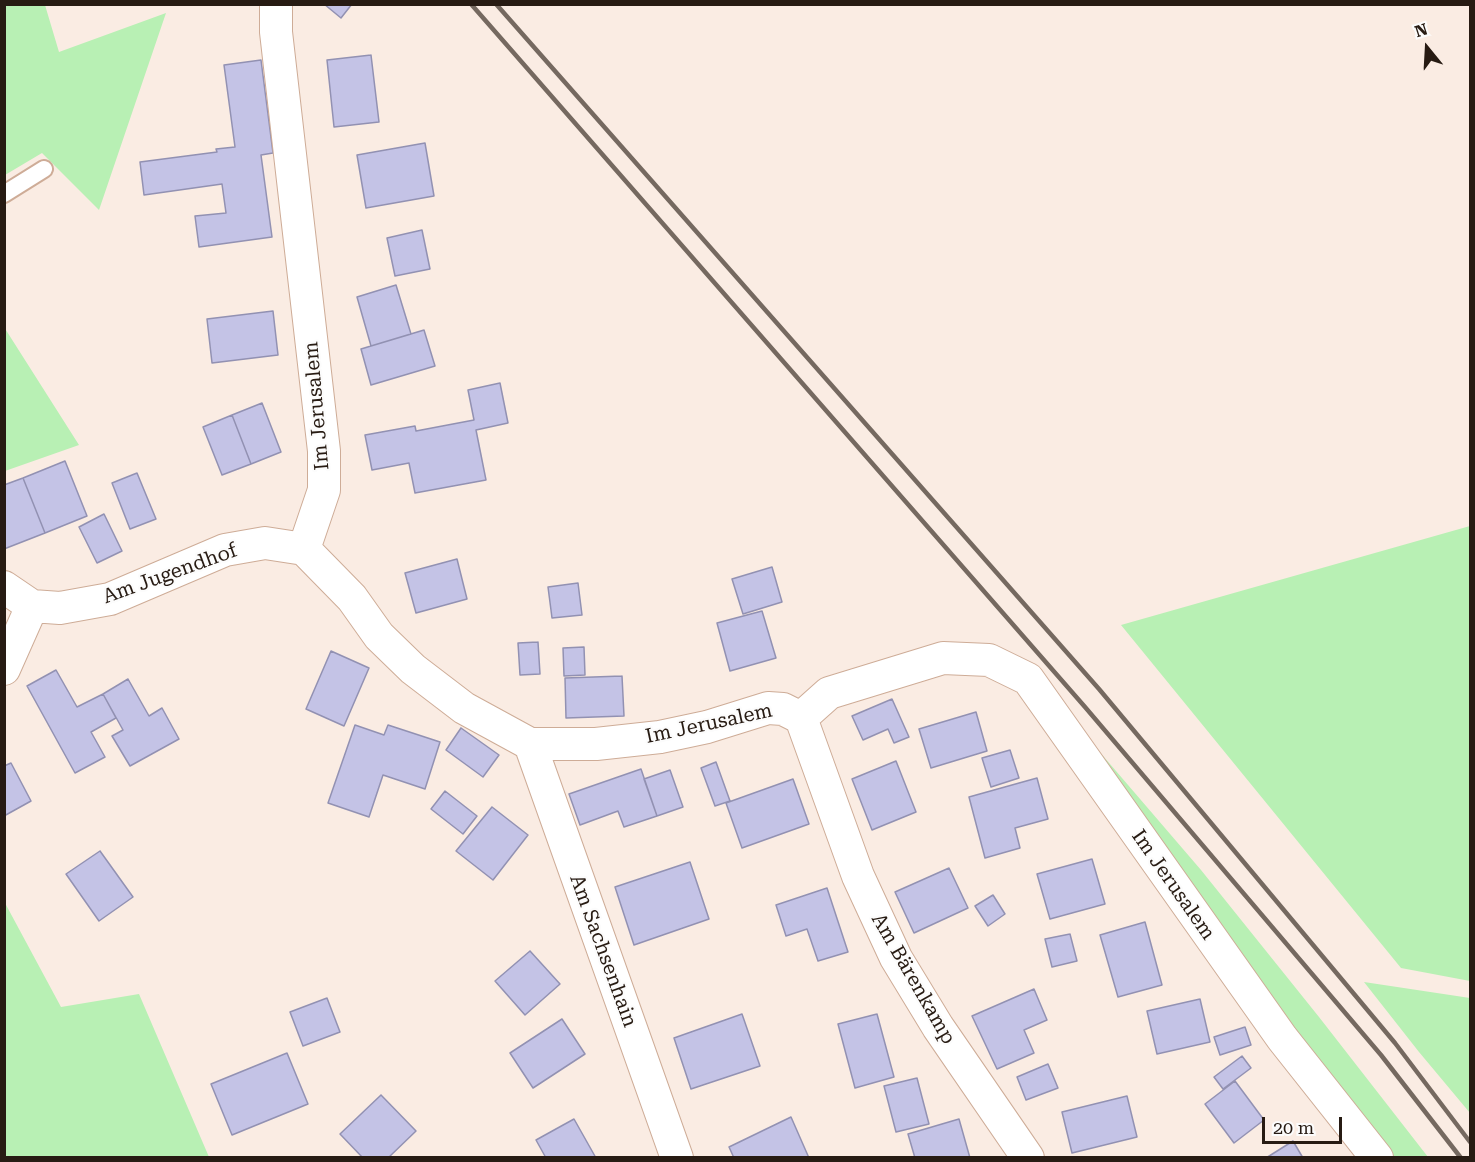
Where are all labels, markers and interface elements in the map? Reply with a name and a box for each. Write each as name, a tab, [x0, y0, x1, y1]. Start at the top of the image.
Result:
north arrow	[1397, 18, 1457, 78]
text: N	[1412, 19, 1430, 41]
street label: Im Jerusalem	[299, 341, 335, 471]
street label: Am Jugendhof	[100, 539, 240, 609]
street label: Im Jerusalem	[643, 699, 775, 749]
street label: Im Jerusalem	[1126, 825, 1220, 945]
street label: Am Sachsenhain	[564, 871, 642, 1031]
street label: Am Bärenkamp	[866, 909, 960, 1049]
scale bar	[1265, 1105, 1344, 1143]
text: 20 m	[1273, 1117, 1314, 1138]

